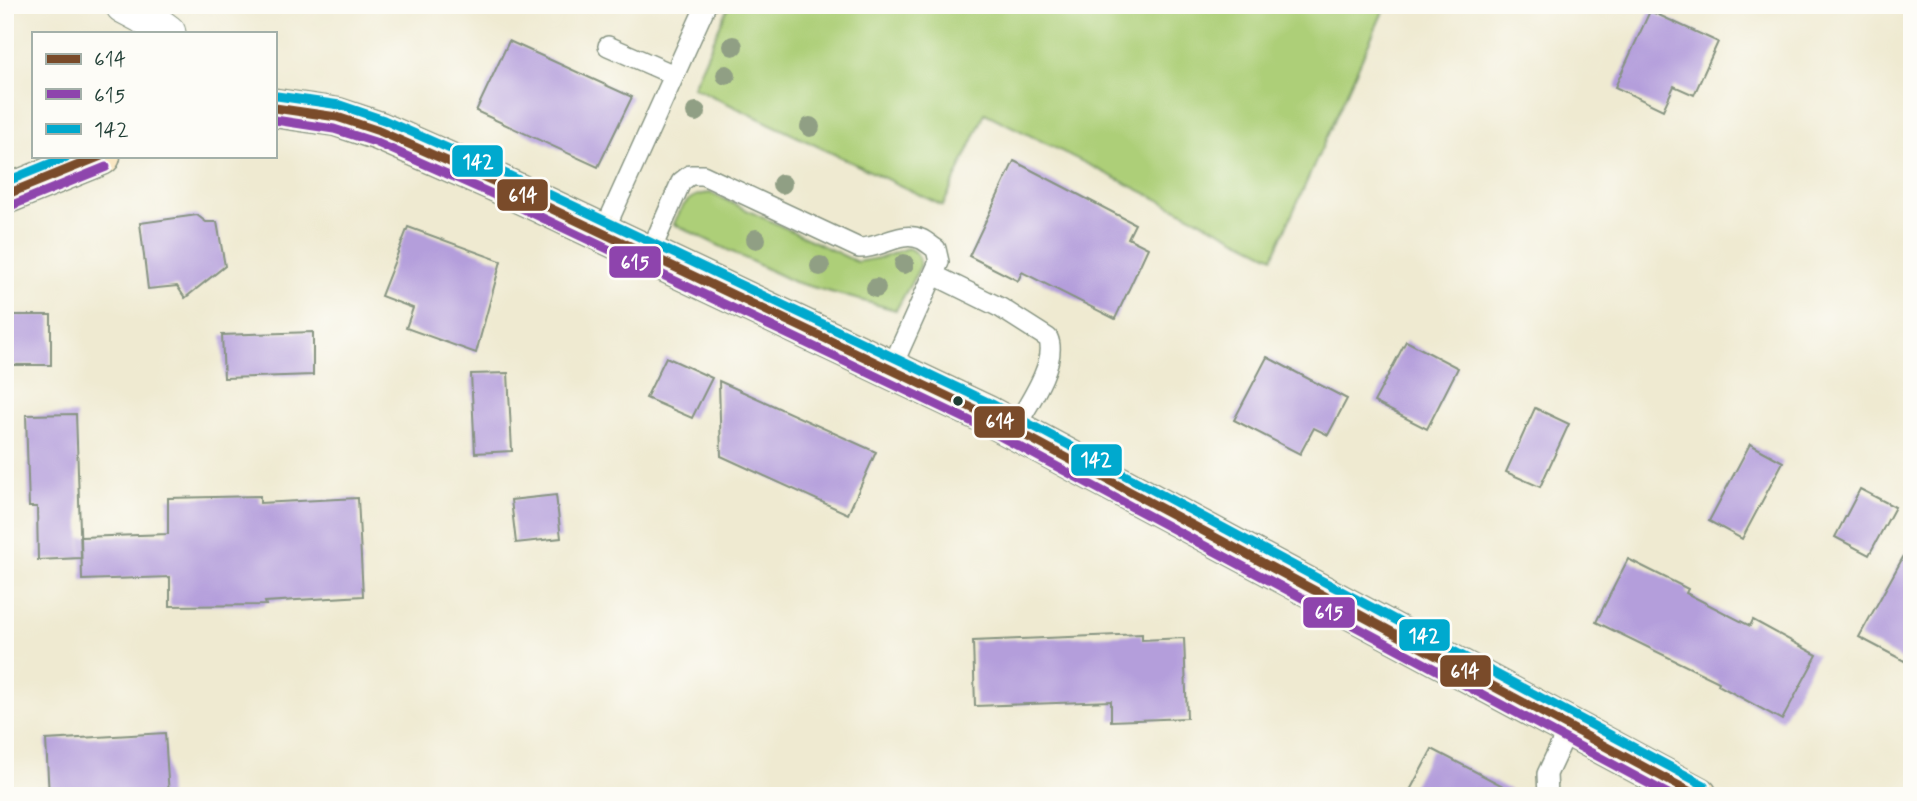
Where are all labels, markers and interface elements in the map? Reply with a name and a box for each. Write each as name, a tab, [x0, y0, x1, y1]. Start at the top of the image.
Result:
legend	[32, 32, 276, 158]
text: 614	[94, 46, 126, 74]
text: 615	[94, 82, 125, 110]
text: 142	[94, 116, 129, 144]
line badge: 142	[451, 144, 504, 178]
text: 142	[462, 150, 494, 175]
line badge: 614	[496, 178, 549, 212]
text: 614	[508, 184, 538, 209]
line badge: 615	[608, 245, 662, 279]
text: 615	[621, 251, 650, 276]
unlabelled marker	[951, 394, 965, 408]
line badge: 614	[973, 405, 1026, 439]
text: 614	[985, 410, 1015, 435]
line badge: 142	[1070, 443, 1123, 477]
text: 142	[1080, 448, 1112, 473]
line badge: 615	[1302, 596, 1356, 629]
text: 615	[1315, 601, 1344, 626]
line badge: 142	[1398, 618, 1451, 652]
text: 142	[1408, 624, 1440, 649]
line badge: 614	[1439, 654, 1492, 688]
text: 614	[1450, 660, 1480, 685]

